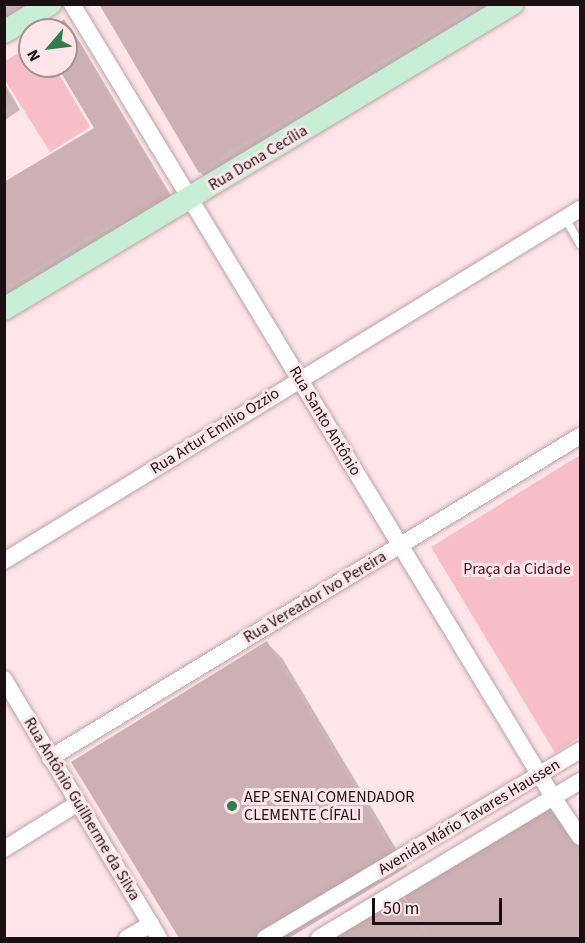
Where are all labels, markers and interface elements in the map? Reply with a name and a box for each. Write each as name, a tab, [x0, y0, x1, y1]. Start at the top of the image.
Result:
north arrow	[18, 18, 78, 78]
text: N	[22, 46, 46, 65]
street label: Rua Dona Cecília	[205, 121, 311, 195]
street label: Rua Santo Antônio	[285, 363, 365, 479]
street label: Rua Artur Emílio Ozzio	[147, 384, 283, 478]
street label: Rua Vereador Ivo Pereira	[240, 547, 390, 647]
park label: Praça da Cidade	[463, 559, 571, 579]
street label: Rua Antônio Guilherme da Silva	[20, 714, 144, 904]
street label: Avenida Mário Tavares Haussen	[374, 755, 564, 879]
place label: AEP SENAI COMENDADOR CLEMENTE CÍFALI	[244, 787, 414, 825]
marker: AEP SENAI COMENDADOR CLEMENTE CÍFALI	[225, 799, 239, 813]
scale bar	[375, 886, 506, 924]
text: 50 m	[383, 896, 419, 921]

